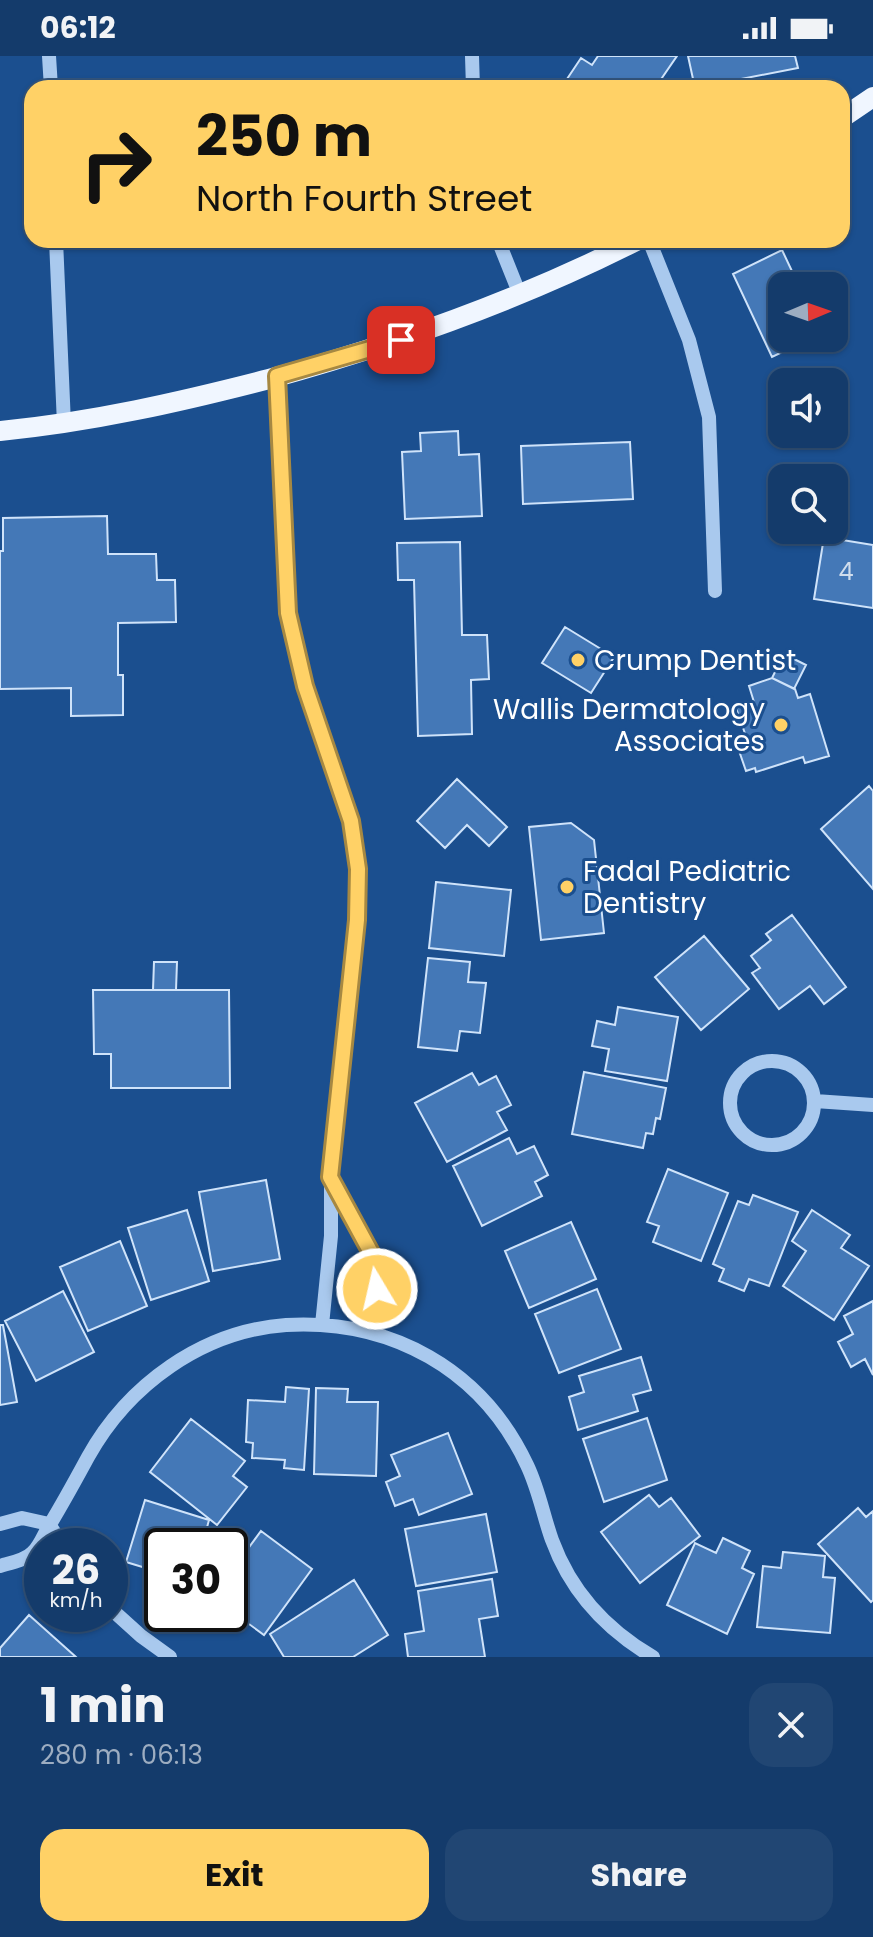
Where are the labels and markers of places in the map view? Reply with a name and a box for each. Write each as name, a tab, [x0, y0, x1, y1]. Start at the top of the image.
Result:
pin	[367, 306, 435, 374]
place label: Crump Dentist	[594, 641, 796, 680]
marker: Crump Dentist	[569, 651, 587, 669]
place label: Wallis Dermatology Associates	[493, 690, 765, 761]
marker: Wallis Dermatology Associates	[772, 716, 790, 734]
place label: Fadal Pediatric Dentistry	[583, 852, 791, 923]
marker: Fadal Pediatric Dentistry	[558, 878, 576, 896]

